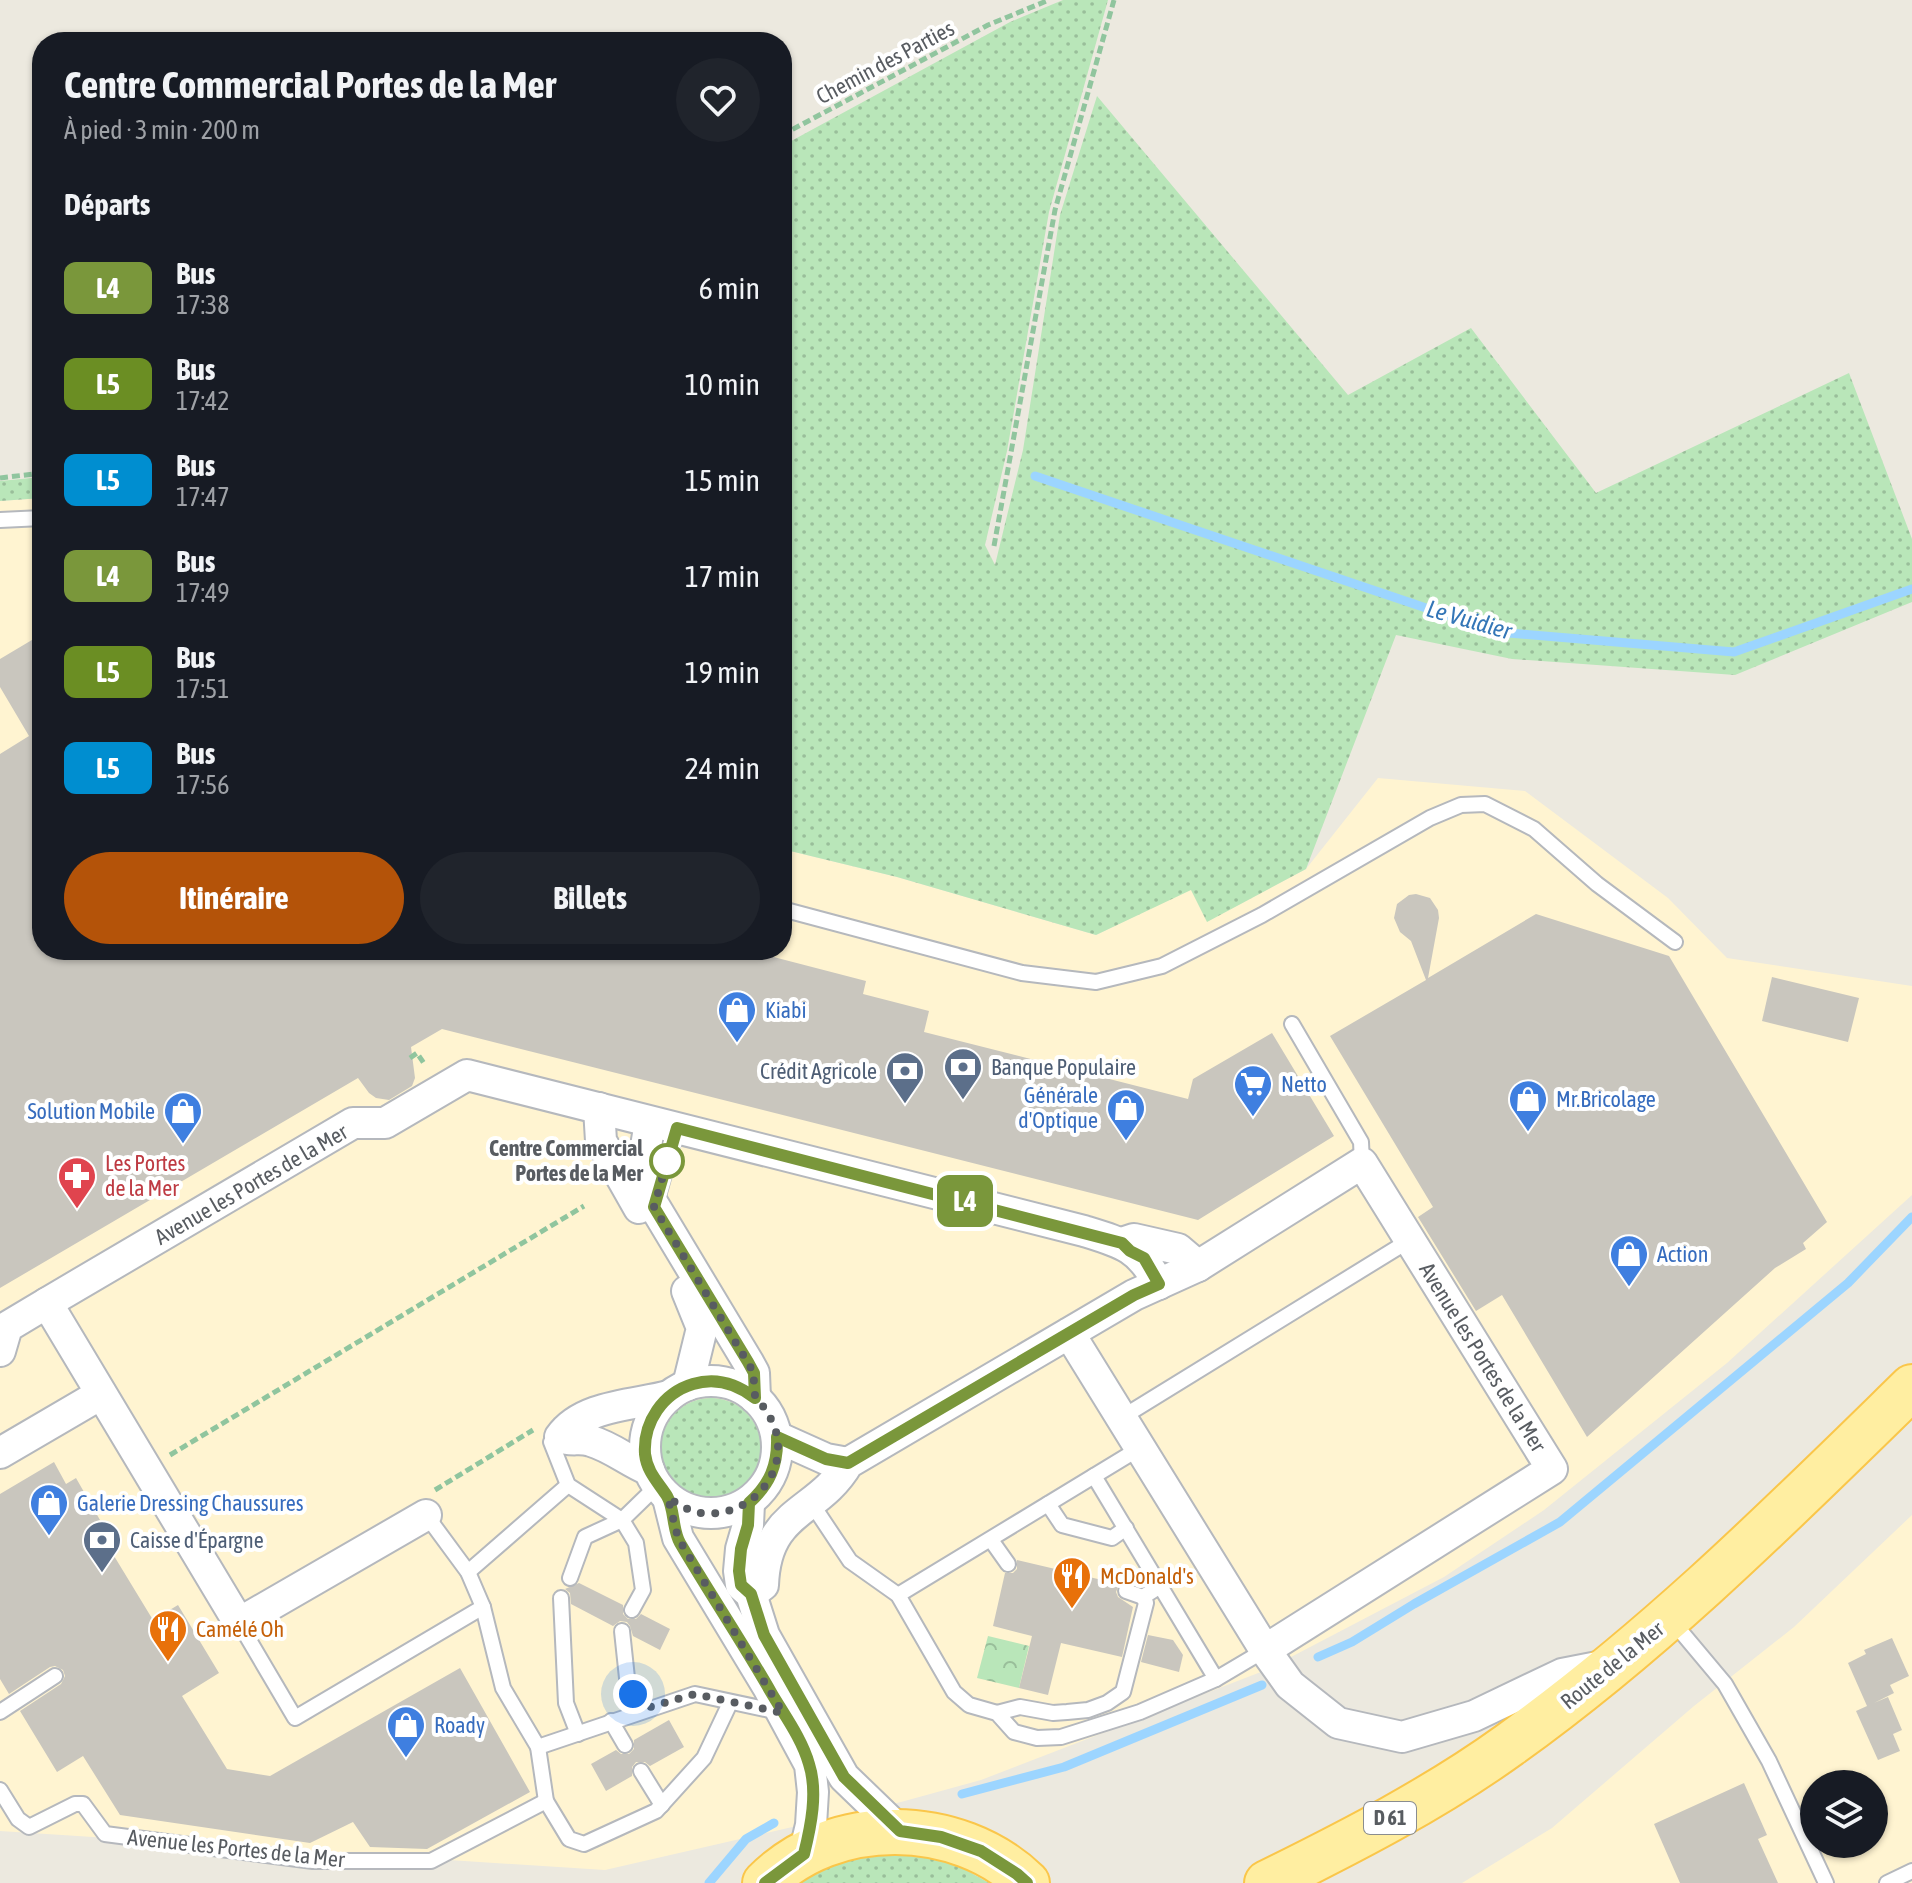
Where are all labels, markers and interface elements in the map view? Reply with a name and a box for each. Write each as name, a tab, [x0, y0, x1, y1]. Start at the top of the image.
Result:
street label: Chemin des Parties	[812, 15, 959, 109]
button: heart	[676, 58, 760, 142]
text: Centre Commercial Portes de la Mer	[64, 63, 556, 106]
text: À pied · 3 min · 200 m	[64, 115, 260, 145]
text: Départs	[64, 187, 150, 221]
text: Bus	[176, 256, 215, 290]
text: 6 min	[699, 271, 760, 305]
text: L4	[96, 272, 120, 304]
text: 17:38	[176, 290, 230, 320]
text: Bus	[176, 352, 215, 386]
text: 10 min	[685, 367, 760, 401]
text: L5	[96, 368, 120, 400]
text: 17:42	[176, 386, 230, 416]
text: Bus	[176, 448, 215, 482]
text: 15 min	[685, 463, 760, 497]
text: L5	[96, 464, 120, 496]
text: 17:47	[176, 482, 230, 512]
text: Bus	[176, 544, 215, 578]
text: 17 min	[685, 559, 760, 593]
text: L4	[96, 560, 120, 592]
text: 17:49	[176, 578, 230, 608]
water label: Le Vuidier	[1424, 595, 1515, 645]
text: Bus	[176, 640, 215, 674]
text: 19 min	[685, 655, 760, 689]
text: L5	[96, 656, 120, 688]
text: 17:51	[176, 674, 230, 704]
text: Bus	[176, 736, 215, 770]
text: 24 min	[685, 751, 760, 785]
text: L5	[96, 752, 120, 784]
text: 17:56	[176, 770, 230, 800]
button: Itinéraire	[64, 852, 404, 944]
button: Billets	[420, 852, 760, 944]
shop icon: Kiabi	[716, 989, 758, 1044]
place label: Kiabi	[765, 997, 807, 1023]
bank icon: Banque Populaire	[942, 1046, 984, 1101]
bank icon: Crédit Agricole	[884, 1050, 926, 1105]
place label: Banque Populaire	[991, 1054, 1136, 1080]
place label: Crédit Agricole	[760, 1058, 877, 1084]
supermarket icon: Netto	[1232, 1063, 1274, 1118]
place label: Netto	[1281, 1071, 1327, 1097]
shop icon: Mr.Bricolage	[1507, 1078, 1549, 1133]
place label: Générale d'Optique	[1018, 1082, 1098, 1133]
place label: Mr.Bricolage	[1556, 1086, 1656, 1112]
shop icon: Générale d'Optique	[1105, 1087, 1147, 1142]
shop icon: Solution Mobile	[162, 1090, 204, 1145]
place label: Solution Mobile	[27, 1098, 155, 1124]
street label: Avenue les Portes de la Mer	[150, 1118, 352, 1250]
place label: Centre Commercial Portes de la Mer	[489, 1135, 644, 1186]
marker: Centre Commercial Portes de la Mer	[650, 1144, 684, 1178]
place label: Les Portes de la Mer	[105, 1150, 186, 1201]
pharmacy icon: Les Portes de la Mer	[56, 1155, 98, 1210]
line badge: L4	[929, 1175, 1001, 1227]
text: L4	[953, 1185, 977, 1217]
shop icon: Action	[1608, 1233, 1650, 1288]
place label: Action	[1657, 1241, 1708, 1267]
street label: Avenue les Portes de la Mer	[1414, 1258, 1552, 1457]
shop icon: Galerie Dressing Chaussures	[28, 1482, 70, 1537]
place label: Galerie Dressing Chaussures	[77, 1490, 304, 1516]
bank icon: Caisse d'Épargne	[81, 1519, 123, 1574]
place label: Caisse d'Épargne	[130, 1527, 264, 1553]
restaurant icon: McDonald's	[1051, 1555, 1093, 1610]
place label: McDonald's	[1100, 1563, 1194, 1589]
restaurant icon: Camélé Oh	[147, 1608, 189, 1663]
street label: Route de la Mer	[1555, 1615, 1669, 1714]
place label: Camélé Oh	[196, 1616, 284, 1642]
your location	[613, 1674, 653, 1714]
shop icon: Roady	[385, 1704, 427, 1759]
place label: Roady	[434, 1712, 485, 1738]
map controls	[1800, 1770, 1888, 1858]
button: layers	[1800, 1770, 1888, 1858]
road number: D 61	[1364, 1802, 1416, 1834]
street label: Avenue les Portes de la Mer	[126, 1824, 346, 1872]

